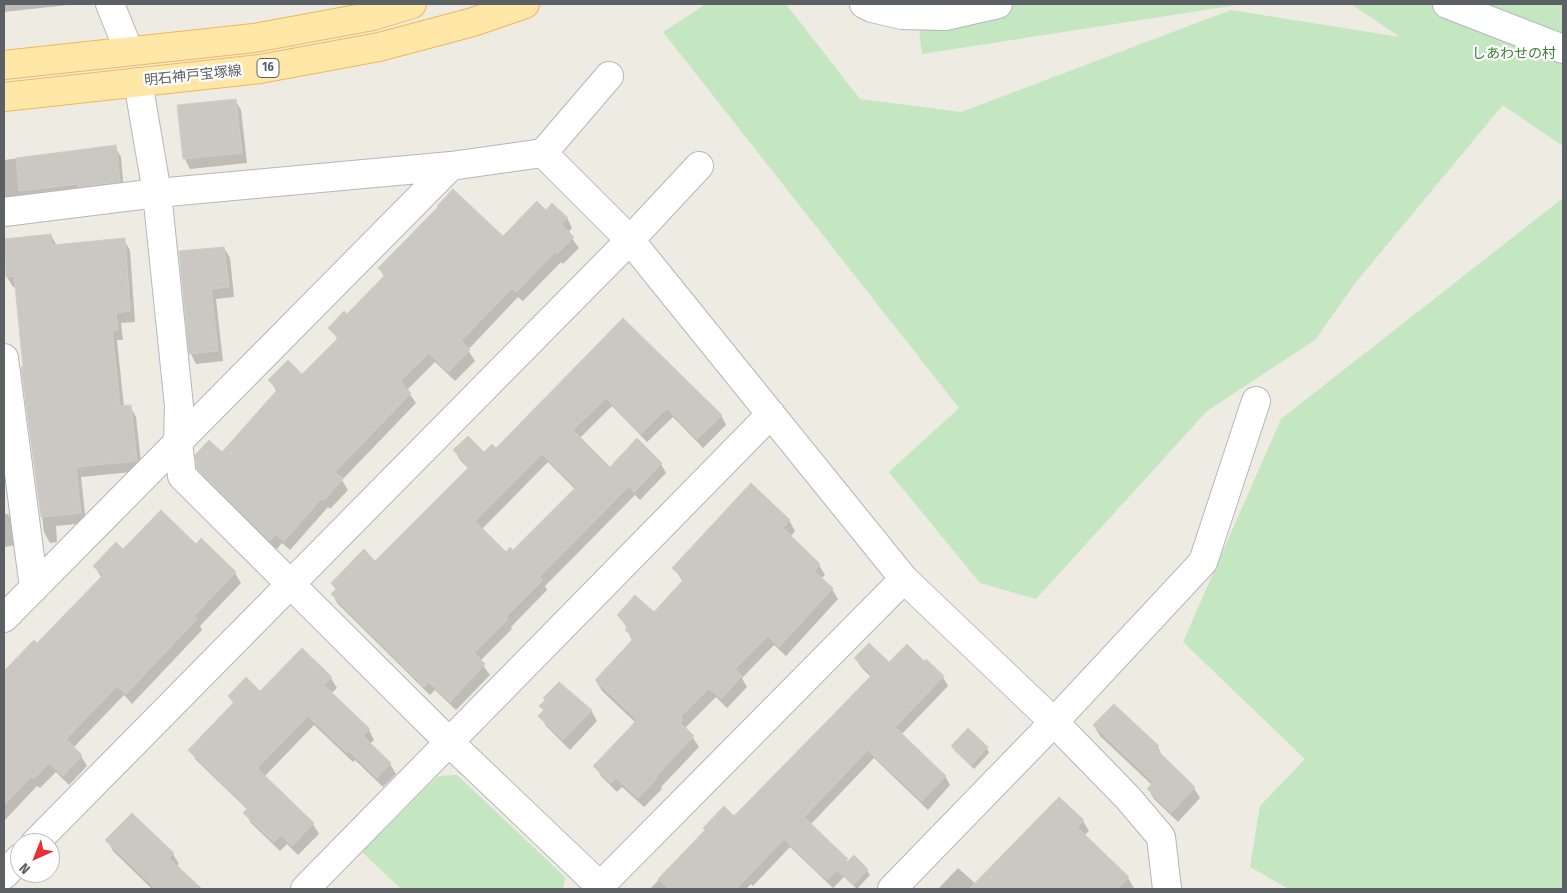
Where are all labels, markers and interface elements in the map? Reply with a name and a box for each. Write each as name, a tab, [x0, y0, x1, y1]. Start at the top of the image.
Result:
park label: しあわせの村	[1472, 46, 1556, 62]
road number: 16	[257, 58, 279, 78]
street label: 明石神戸宝塚線	[143, 63, 243, 89]
north arrow	[10, 833, 60, 883]
text: N	[16, 859, 34, 877]

